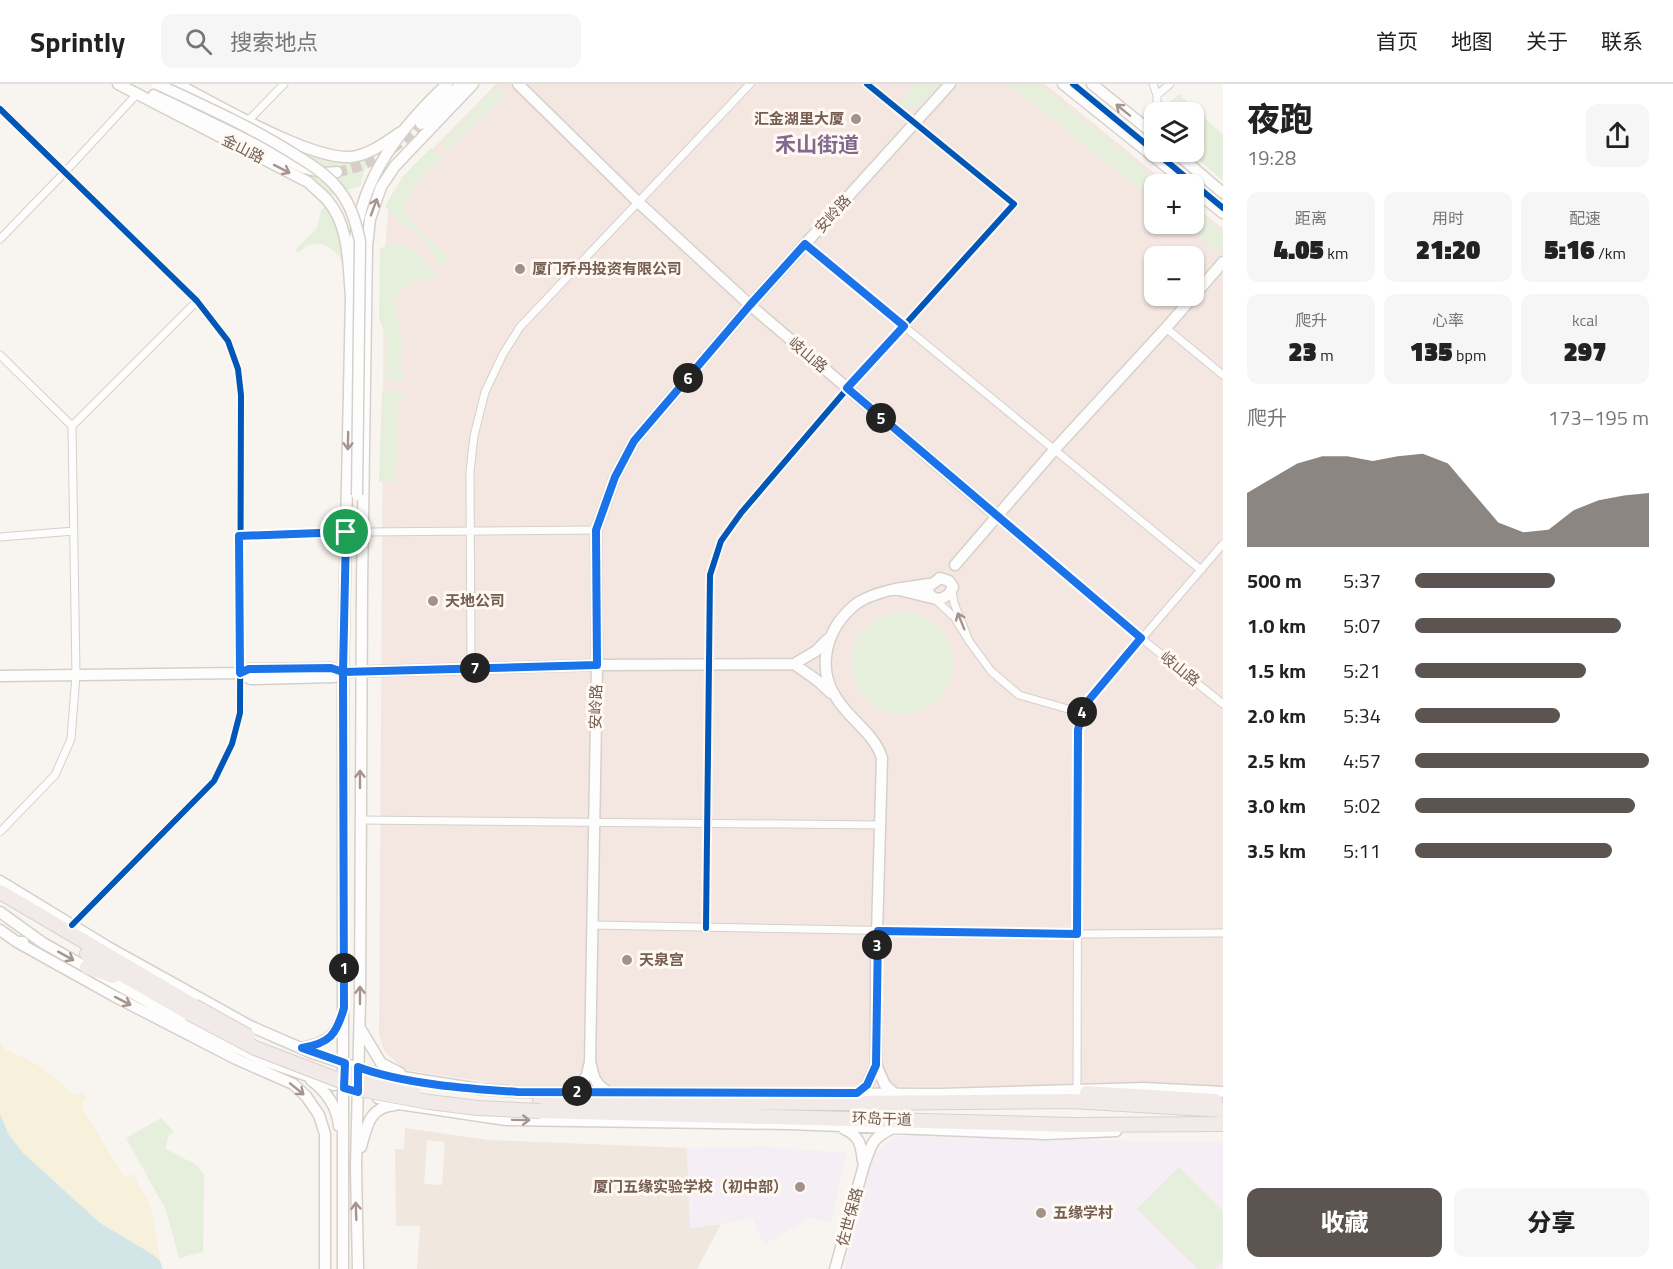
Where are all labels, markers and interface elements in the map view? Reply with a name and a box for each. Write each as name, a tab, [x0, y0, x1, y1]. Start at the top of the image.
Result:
search box	[161, 14, 581, 68]
text: Sprintly	[30, 20, 125, 63]
icon: search	[182, 25, 215, 58]
text: 搜索地点	[230, 25, 318, 59]
text: 首页	[1376, 25, 1418, 57]
text: 地图	[1451, 25, 1493, 57]
text: 关于	[1526, 25, 1568, 57]
text: 联系	[1601, 25, 1643, 57]
text: 夜跑	[1247, 94, 1313, 144]
map controls	[1144, 102, 1204, 306]
button: layers	[1144, 102, 1204, 162]
one-way arrow	[1116, 103, 1132, 116]
button: share	[1586, 104, 1649, 167]
place label: 汇金湖里大厦	[754, 107, 844, 130]
marker: 汇金湖里大厦	[849, 112, 863, 126]
street label: 金山路	[218, 128, 269, 169]
district label: 禾山街道	[775, 128, 859, 160]
text: 19:28	[1247, 142, 1296, 173]
one-way arrow	[273, 163, 290, 175]
button: +	[1144, 174, 1204, 234]
street label: 安岭路	[809, 189, 856, 238]
one-way arrow	[370, 198, 381, 216]
text: 距离	[1295, 206, 1327, 230]
text: 用时	[1432, 206, 1464, 230]
text: 配速	[1569, 206, 1601, 230]
text: 4.05	[1274, 230, 1324, 269]
text: 21:20	[1416, 230, 1480, 269]
text: 5:16	[1544, 230, 1595, 269]
text: km	[1324, 241, 1348, 265]
text: /km	[1595, 241, 1626, 265]
button: −	[1144, 246, 1204, 306]
place label: 厦门乔丹投资有限公司	[532, 257, 682, 280]
marker: 厦门乔丹投资有限公司	[513, 262, 527, 276]
text: 爬升	[1295, 308, 1327, 332]
text: 心率	[1432, 308, 1464, 332]
text: kcal	[1572, 308, 1598, 332]
street label: 岐山路	[784, 331, 833, 378]
text: 23	[1288, 332, 1317, 371]
text: 135	[1410, 332, 1453, 371]
text: 297	[1564, 332, 1606, 371]
text: m	[1317, 343, 1334, 367]
text: bpm	[1453, 343, 1486, 367]
pin: 6	[673, 363, 703, 393]
text: 6	[684, 366, 692, 390]
text: 爬升	[1247, 402, 1287, 433]
text: 173–195 m	[1548, 402, 1649, 433]
pin: 5	[866, 403, 896, 433]
text: 5	[877, 406, 885, 430]
one-way arrow	[342, 431, 354, 451]
pin	[320, 506, 371, 557]
icon: arrive	[329, 515, 362, 548]
text: 500 m	[1247, 565, 1302, 596]
text: 5:37	[1343, 565, 1381, 596]
place label: 天地公司	[445, 589, 505, 612]
marker: 天地公司	[426, 594, 440, 608]
text: 1.0 km	[1247, 610, 1306, 641]
text: 5:07	[1343, 610, 1381, 641]
one-way arrow	[955, 612, 966, 631]
street label: 岐山路	[1156, 646, 1205, 692]
pin: 7	[460, 653, 490, 683]
text: 1.5 km	[1247, 655, 1306, 686]
text: 5:21	[1343, 655, 1381, 686]
text: 7	[471, 656, 479, 680]
street label: 安岭路	[584, 684, 607, 730]
pin: 4	[1067, 697, 1097, 727]
text: 4	[1078, 700, 1086, 724]
text: 2.0 km	[1247, 700, 1306, 731]
text: 5:34	[1343, 700, 1381, 731]
text: 2.5 km	[1247, 745, 1306, 776]
text: 4:57	[1343, 745, 1381, 776]
one-way arrow	[354, 769, 366, 789]
text: 3.0 km	[1247, 790, 1306, 821]
text: 5:02	[1343, 790, 1381, 821]
text: 3.5 km	[1247, 835, 1306, 866]
text: 5:11	[1343, 835, 1381, 866]
pin: 3	[862, 930, 892, 960]
text: 3	[873, 933, 881, 957]
place label: 天泉宫	[639, 948, 684, 971]
one-way arrow	[57, 950, 74, 962]
pin: 1	[329, 953, 359, 983]
marker: 天泉宫	[620, 953, 634, 967]
text: 1	[340, 956, 348, 980]
one-way arrow	[354, 985, 366, 1005]
one-way arrow	[114, 996, 132, 1007]
pin: 2	[562, 1076, 592, 1106]
text: 2	[573, 1079, 581, 1103]
one-way arrow	[289, 1082, 305, 1095]
street label: 环岛干道	[852, 1106, 912, 1131]
one-way arrow	[510, 1114, 530, 1126]
place label: 厦门五缘实验学校（初中部）	[593, 1175, 788, 1198]
marker: 厦门五缘实验学校（初中部）	[793, 1180, 807, 1194]
street label: 佐世保路	[831, 1185, 868, 1249]
button: 收藏	[1247, 1188, 1442, 1257]
button: 分享	[1454, 1188, 1649, 1257]
one-way arrow	[351, 1201, 362, 1221]
place label: 五缘学村	[1053, 1201, 1113, 1224]
marker: 五缘学村	[1034, 1206, 1048, 1220]

